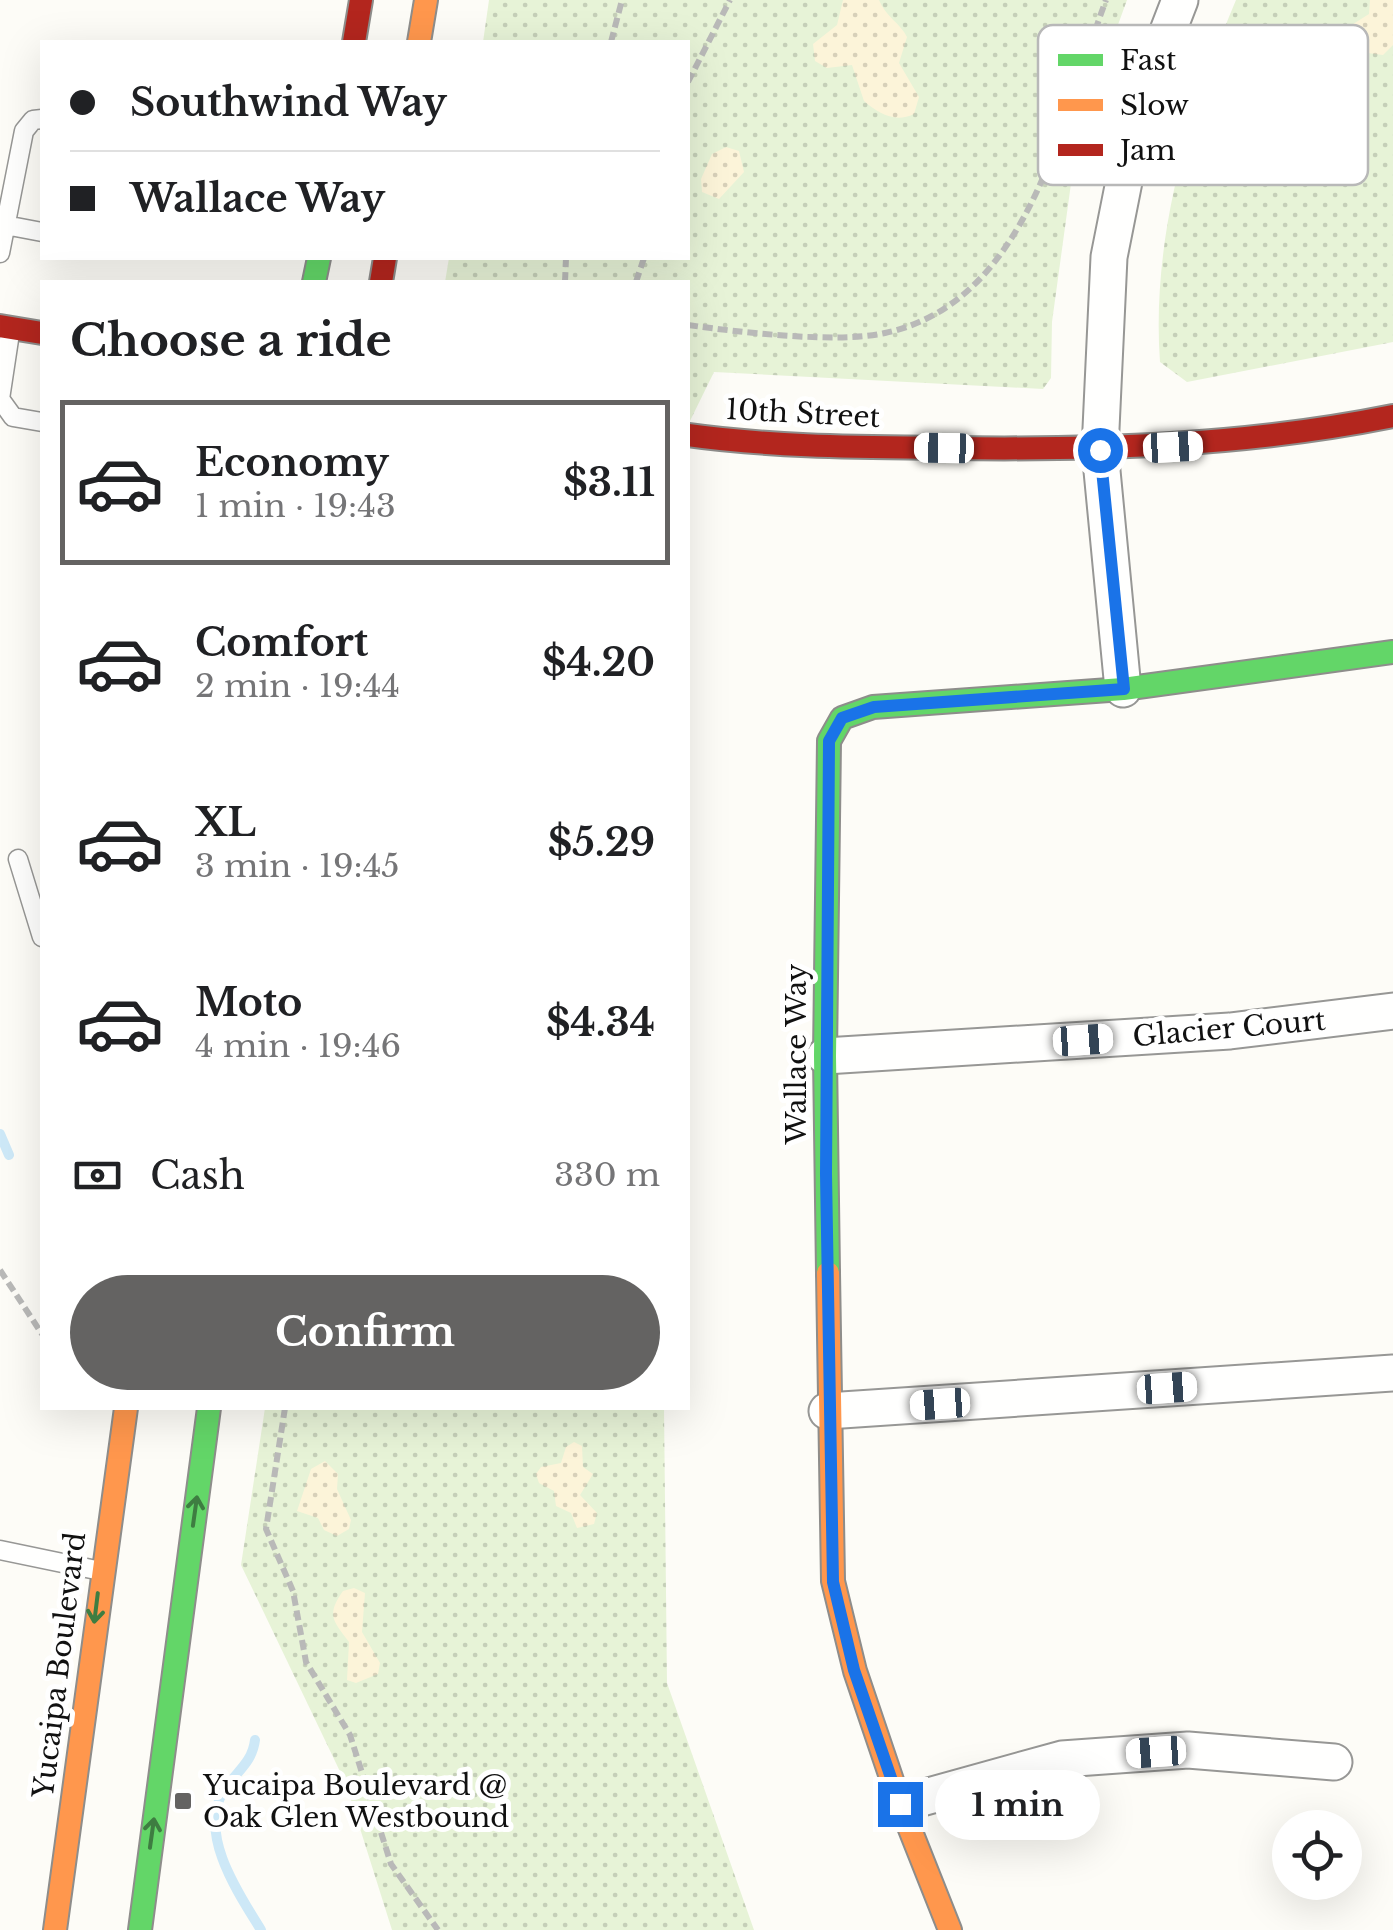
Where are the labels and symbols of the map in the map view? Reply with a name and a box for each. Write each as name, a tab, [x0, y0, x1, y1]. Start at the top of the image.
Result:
legend	[1038, 25, 1368, 185]
text: Fast	[1120, 43, 1177, 78]
text: Slow	[1120, 88, 1189, 123]
text: Jam	[1116, 133, 1176, 168]
street label: 10th Street	[725, 392, 881, 435]
route start	[1078, 428, 1123, 473]
car	[1142, 430, 1204, 464]
car	[914, 432, 974, 464]
street label: Wallace Way	[779, 963, 814, 1145]
street label: Glacier Court	[1131, 1003, 1327, 1054]
car	[1052, 1023, 1114, 1057]
car	[1136, 1371, 1198, 1405]
car	[909, 1387, 971, 1421]
one-way arrow	[186, 1495, 205, 1528]
street label: Yucaipa Boulevard	[26, 1530, 93, 1801]
one-way arrow	[87, 1591, 105, 1623]
car	[1125, 1735, 1187, 1769]
place label: Yucaipa Boulevard @ Oak Glen Westbound	[202, 1768, 509, 1835]
callout: 1 min	[935, 1769, 1100, 1839]
route end	[878, 1782, 923, 1827]
marker: Yucaipa Boulevard @ Oak Glen Westbound	[172, 1790, 194, 1812]
one-way arrow	[144, 1818, 162, 1850]

